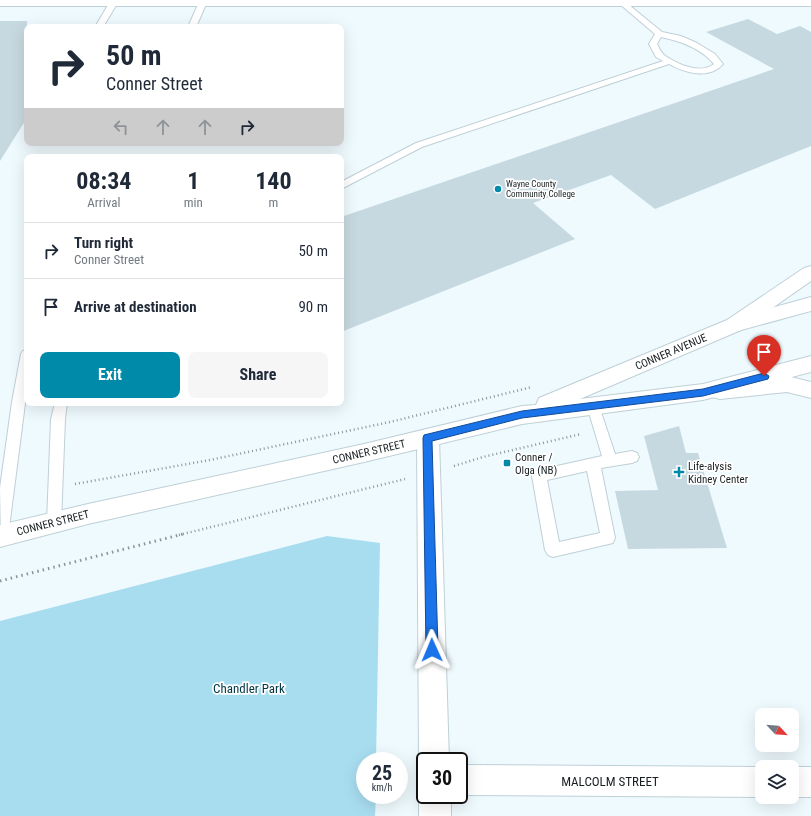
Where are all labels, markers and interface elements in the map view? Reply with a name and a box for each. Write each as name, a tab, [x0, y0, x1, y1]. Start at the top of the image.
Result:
text: 50 m	[106, 39, 162, 72]
icon: right	[40, 40, 92, 92]
text: Conner Street	[106, 73, 203, 94]
icon: left	[110, 116, 132, 138]
icon: ahead	[152, 116, 174, 138]
icon: ahead	[194, 116, 216, 138]
icon: right	[236, 116, 258, 138]
text: 08:34	[76, 167, 131, 195]
text: 1	[187, 167, 199, 195]
text: 140	[255, 167, 292, 195]
place label: Wayne County Community College	[506, 179, 575, 199]
marker: Wayne County Community College	[493, 184, 503, 194]
text: Arrival	[87, 195, 120, 210]
text: min	[184, 195, 203, 210]
text: m	[269, 195, 278, 210]
text: Turn right	[74, 234, 133, 252]
icon: right	[40, 240, 62, 262]
text: 50 m	[298, 242, 328, 260]
text: Conner Street	[74, 252, 144, 267]
icon: arrive	[40, 296, 62, 318]
text: Arrive at destination	[74, 298, 197, 316]
text: 90 m	[298, 298, 328, 316]
street label: CONNER AVENUE	[633, 331, 709, 373]
pin	[747, 335, 781, 376]
icon: arrive	[753, 341, 775, 363]
button: Exit	[40, 352, 180, 398]
button: Share	[188, 352, 328, 398]
street label: CONNER STREET	[331, 437, 407, 467]
place label: Conner / Olga (NB)	[515, 451, 557, 477]
marker: Conner / Olga (NB)	[502, 458, 512, 468]
place label: Life-alysis Kidney Center	[688, 460, 749, 486]
marker: Life-alysis Kidney Center	[673, 466, 685, 478]
street label: CONNER STREET	[15, 508, 91, 538]
position arrow	[411, 629, 453, 671]
park label: Chandler Park	[213, 681, 285, 696]
north arrow	[755, 708, 799, 752]
map controls	[755, 708, 799, 804]
speed limit sign: 30	[416, 752, 468, 804]
button: layers	[755, 760, 799, 804]
text: 25	[372, 761, 392, 785]
street label: MALCOLM STREET	[561, 774, 659, 789]
text: km/h	[372, 782, 392, 793]

